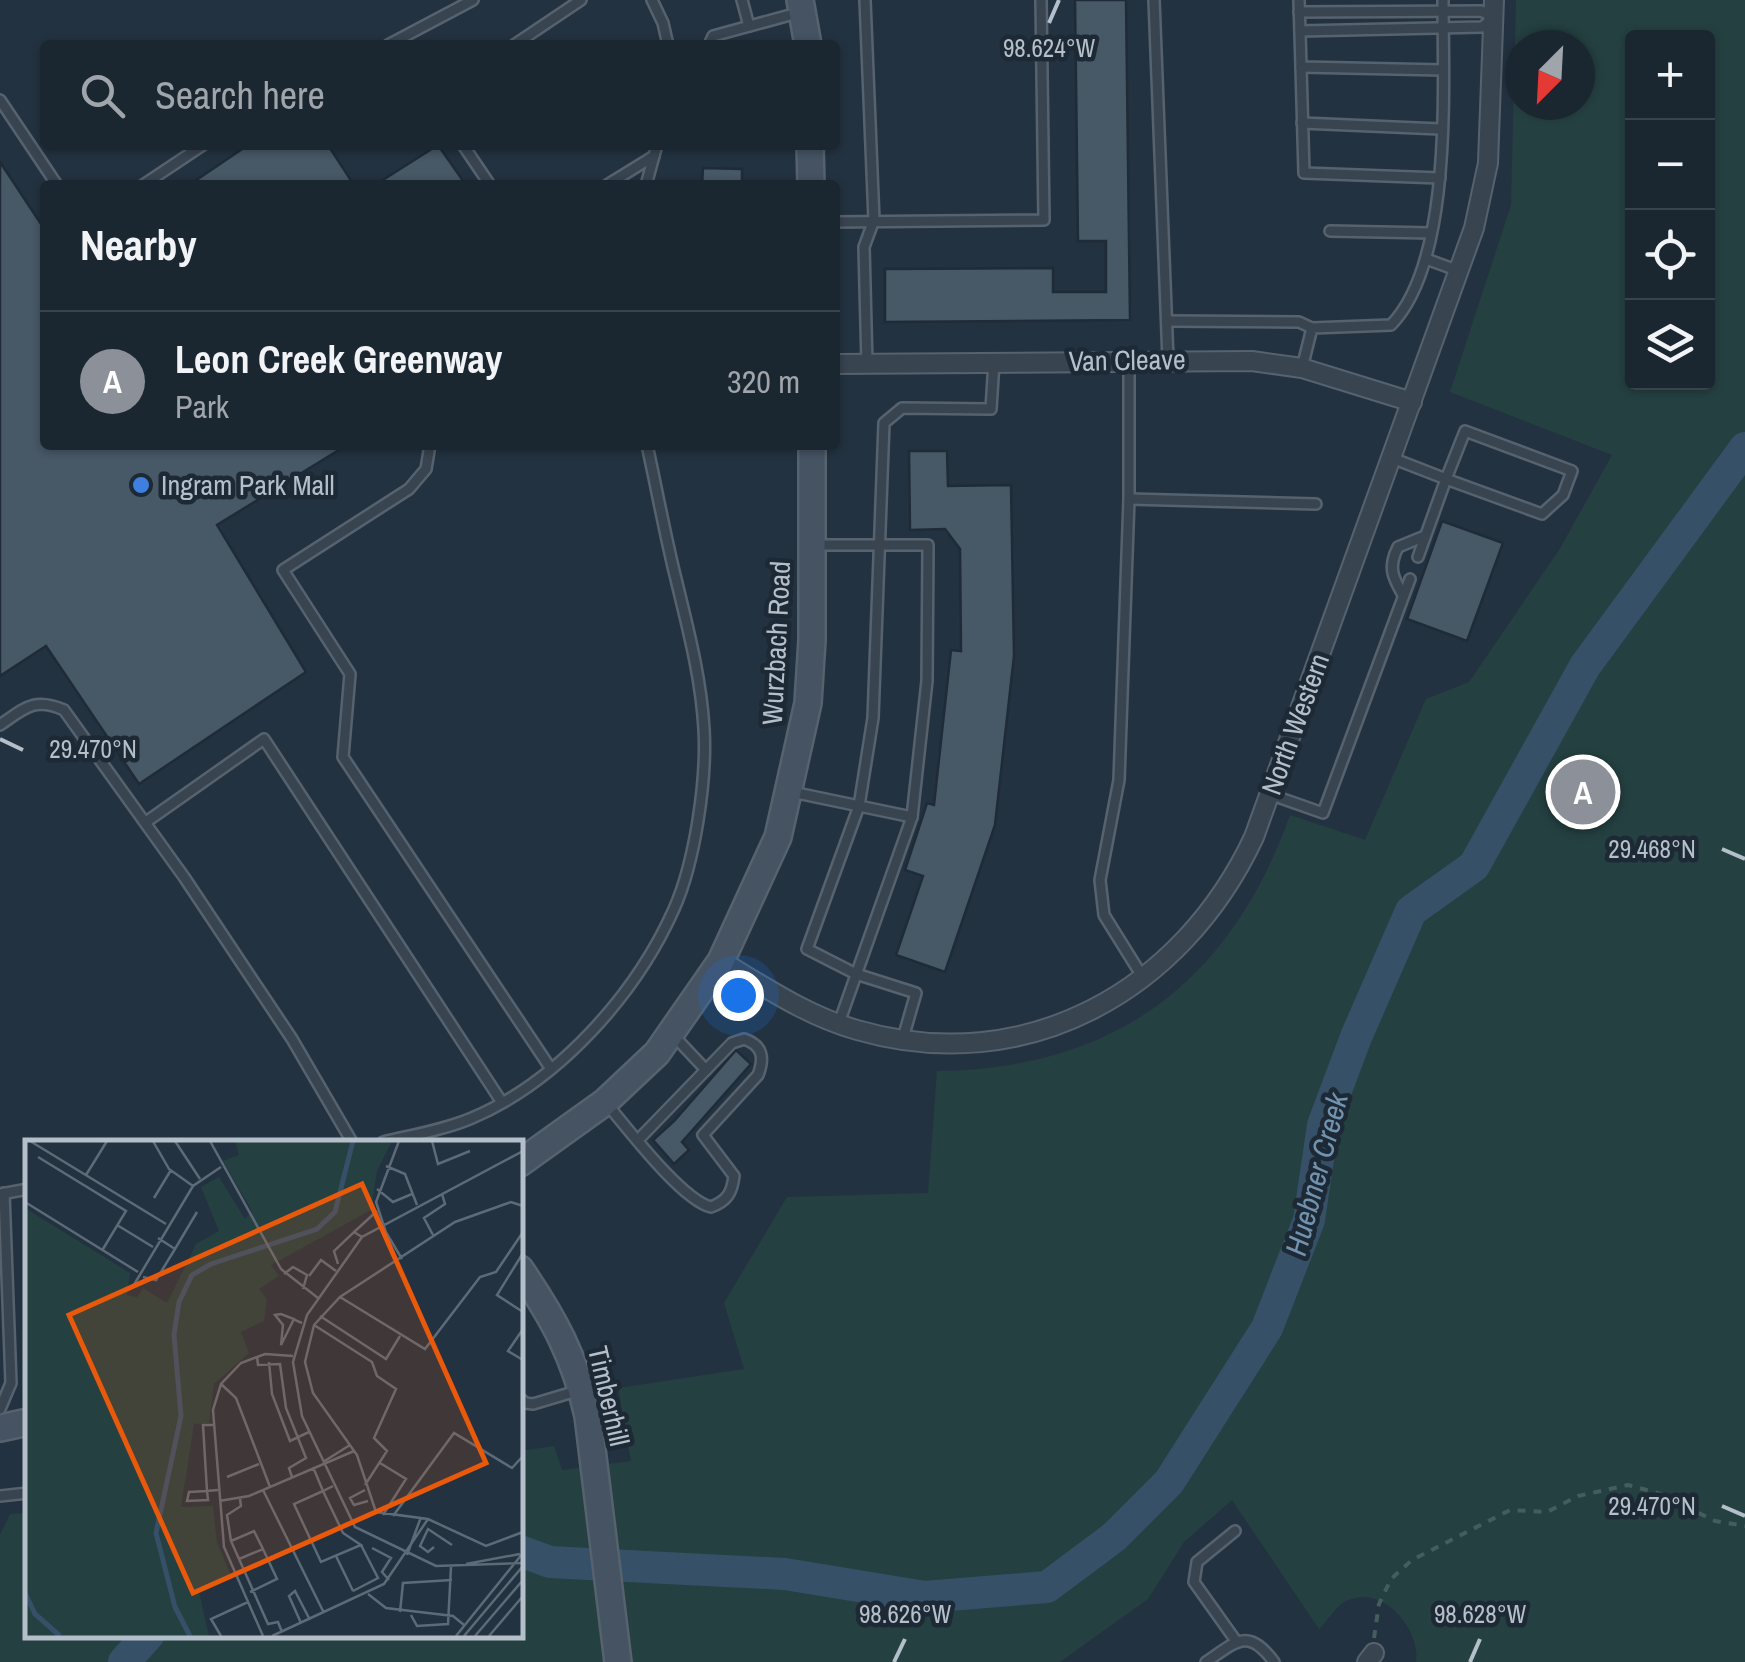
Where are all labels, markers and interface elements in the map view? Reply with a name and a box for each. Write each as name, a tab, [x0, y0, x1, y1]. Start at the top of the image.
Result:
north arrow	[1505, 30, 1595, 120]
map controls	[1625, 30, 1715, 390]
button: +	[1625, 30, 1715, 120]
text: 98.624°W	[1003, 31, 1096, 65]
search box	[40, 40, 840, 150]
icon: search	[75, 68, 130, 123]
text: Search here	[155, 70, 325, 121]
button: −	[1625, 120, 1715, 210]
button: locate	[1625, 210, 1715, 300]
text: Nearby	[80, 217, 197, 273]
button: layers	[1625, 300, 1715, 390]
text: Leon Creek Greenway	[175, 334, 502, 385]
street label: Van Cleave	[1068, 340, 1186, 380]
text: A	[103, 360, 122, 403]
text: 320 m	[727, 360, 800, 403]
text: Park	[175, 385, 229, 428]
place label: Ingram Park Mall	[161, 466, 335, 504]
marker: Ingram Park Mall	[130, 474, 152, 496]
street label: Wurzbach Road	[753, 560, 799, 726]
street label: North Western	[1252, 648, 1338, 800]
text: 29.470°N	[49, 732, 137, 766]
pin: A	[1550, 754, 1616, 830]
text: 29.468°N	[1608, 832, 1696, 866]
your location	[713, 970, 764, 1021]
water label: Huebner Creek	[1275, 1087, 1357, 1260]
inset map	[25, 1140, 522, 1637]
street label: Timberhill	[579, 1342, 639, 1450]
text: 29.470°N	[1608, 1489, 1696, 1523]
text: 98.626°W	[859, 1597, 952, 1631]
text: 98.628°W	[1434, 1597, 1527, 1631]

